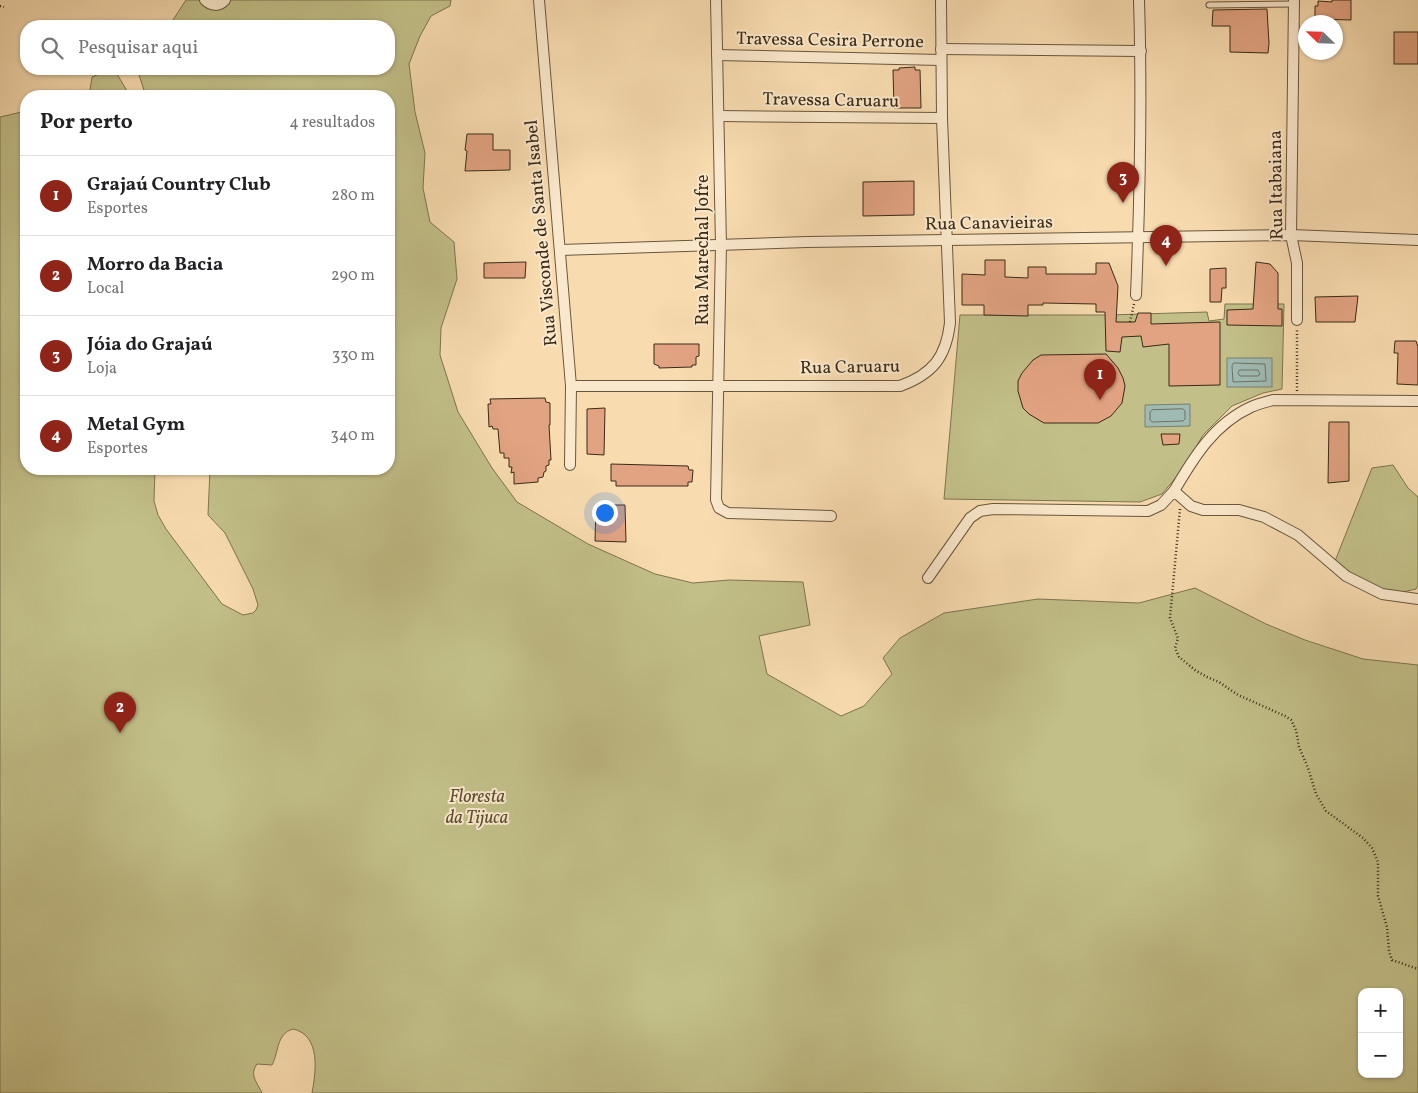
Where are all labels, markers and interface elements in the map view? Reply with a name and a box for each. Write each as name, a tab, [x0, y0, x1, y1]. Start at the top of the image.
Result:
north arrow	[1298, 15, 1343, 60]
search box	[20, 20, 395, 75]
street label: Travessa Cesira Perrone	[736, 27, 924, 55]
icon: search	[38, 34, 66, 62]
text: Pesquisar aqui	[78, 35, 198, 61]
street label: Travessa Caruaru	[762, 87, 900, 115]
text: Por perto	[40, 108, 133, 137]
text: 4 resultados	[289, 112, 375, 134]
street label: Rua Visconde de Santa Isabel	[520, 119, 564, 347]
street label: Rua Itabaiana	[1264, 130, 1290, 240]
pin: 3	[1107, 162, 1139, 203]
text: Grajaú Country Club	[87, 172, 271, 198]
street label: Rua Marechal Jofre	[691, 175, 716, 325]
text: 1	[53, 185, 59, 207]
text: 280 m	[331, 185, 375, 207]
text: Esportes	[87, 198, 148, 220]
street label: Rua Canavieiras	[925, 210, 1053, 238]
pin: 4	[1150, 225, 1182, 266]
text: Morro da Bacia	[87, 252, 223, 278]
text: 2	[52, 265, 60, 287]
text: 290 m	[331, 265, 375, 287]
text: Local	[87, 278, 124, 300]
text: Jóia do Grajaú	[87, 332, 213, 358]
text: 3	[52, 345, 60, 367]
text: 330 m	[332, 345, 375, 367]
street label: Rua Caruaru	[800, 355, 900, 381]
text: Loja	[87, 358, 117, 380]
pin: 1	[1084, 359, 1116, 400]
text: Metal Gym	[87, 412, 185, 438]
text: 4	[51, 425, 61, 447]
text: 340 m	[331, 425, 375, 447]
text: Esportes	[87, 438, 148, 460]
your location	[592, 500, 618, 526]
pin: 2	[104, 692, 136, 733]
park label: Floresta da Tijuca	[446, 785, 508, 831]
map controls	[1358, 988, 1403, 1078]
button: +	[1358, 988, 1403, 1033]
button: −	[1358, 1033, 1403, 1078]

